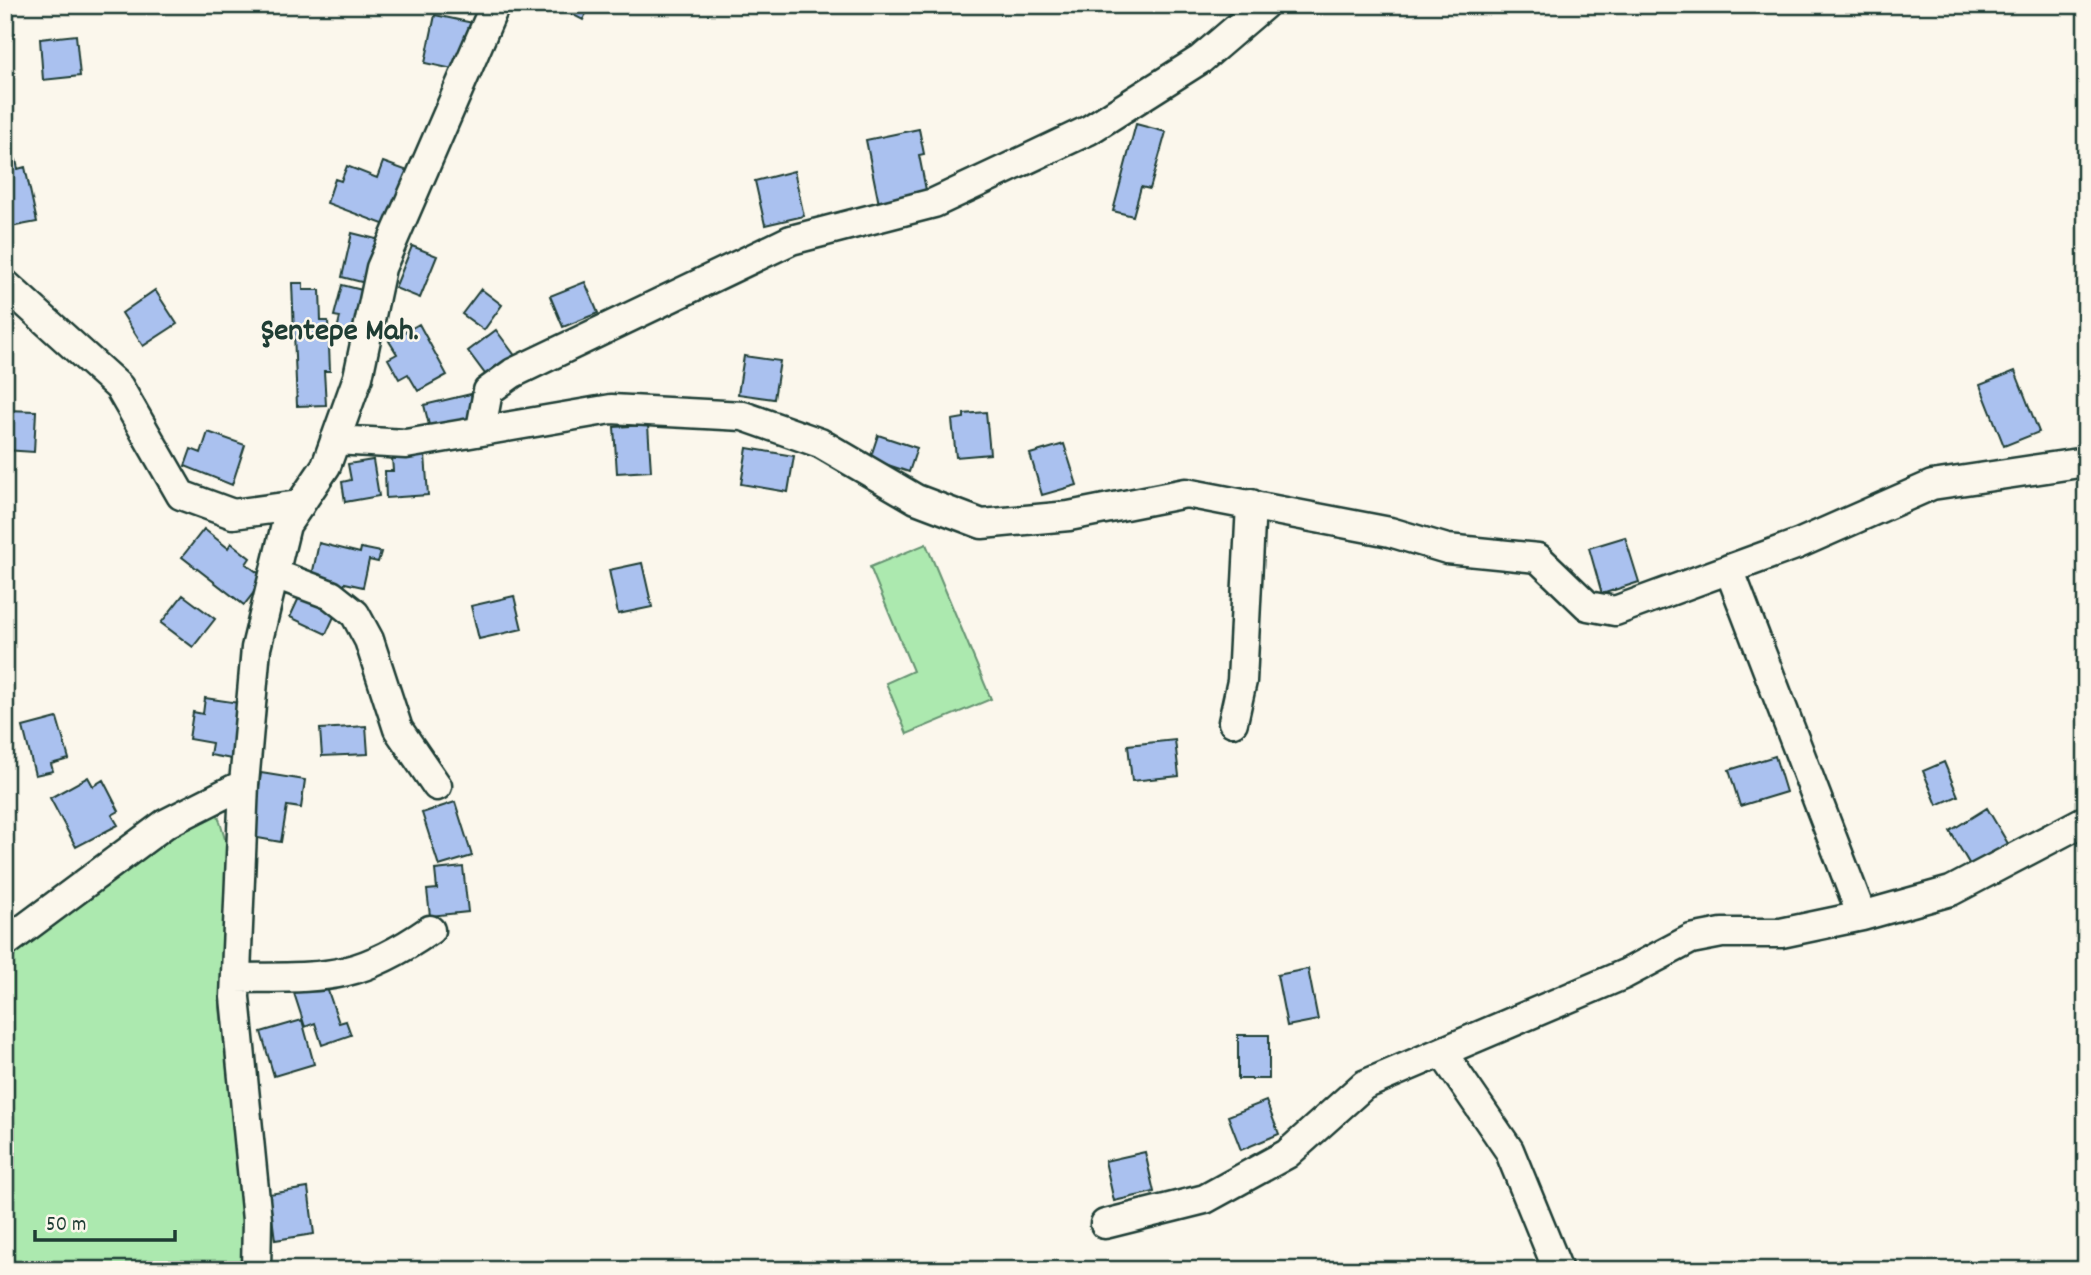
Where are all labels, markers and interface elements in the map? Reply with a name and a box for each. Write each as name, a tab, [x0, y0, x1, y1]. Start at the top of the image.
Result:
district label: Şentepe Mah.	[261, 310, 419, 356]
scale bar	[35, 1198, 175, 1242]
text: 50 m	[46, 1211, 86, 1241]

